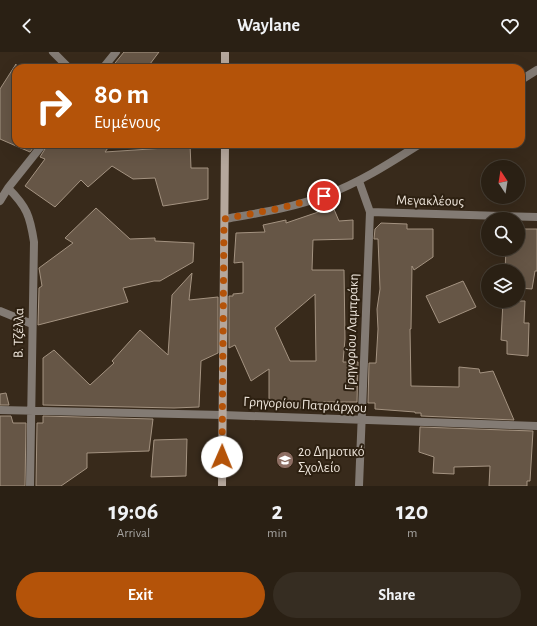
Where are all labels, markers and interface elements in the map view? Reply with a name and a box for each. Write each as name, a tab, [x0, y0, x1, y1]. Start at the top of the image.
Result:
icon: back	[16, 15, 38, 37]
icon: heart	[499, 15, 521, 37]
text: Waylane	[237, 17, 300, 35]
icon: right	[28, 80, 80, 132]
text: 80 m	[94, 81, 149, 109]
text: Ευμένους	[94, 114, 161, 132]
north arrow	[481, 160, 525, 204]
map controls	[481, 160, 525, 308]
pin	[307, 179, 341, 213]
icon: arrive	[313, 185, 335, 207]
street label: Μεγακλέους	[396, 193, 465, 209]
button: search	[481, 212, 525, 256]
button: layers	[481, 264, 525, 308]
street label: Γρηγορίου Λαμπράκη	[343, 273, 361, 391]
street label: Β. Τζέλλα	[12, 308, 26, 358]
street label: Γρηγορίου Πατριάρχου	[243, 395, 367, 415]
position arrow	[201, 436, 243, 478]
place label: 2ο Δημοτικό Σχολείο	[298, 445, 365, 475]
school or university icon: 2ο Δημοτικό Σχολείο	[275, 450, 295, 470]
text: 19:06	[109, 500, 158, 524]
text: 2	[272, 500, 283, 524]
text: 120	[396, 500, 428, 524]
text: Arrival	[117, 527, 150, 540]
text: min	[267, 527, 287, 540]
text: m	[407, 527, 417, 540]
button: Exit	[16, 572, 265, 618]
button: Share	[273, 572, 521, 618]

